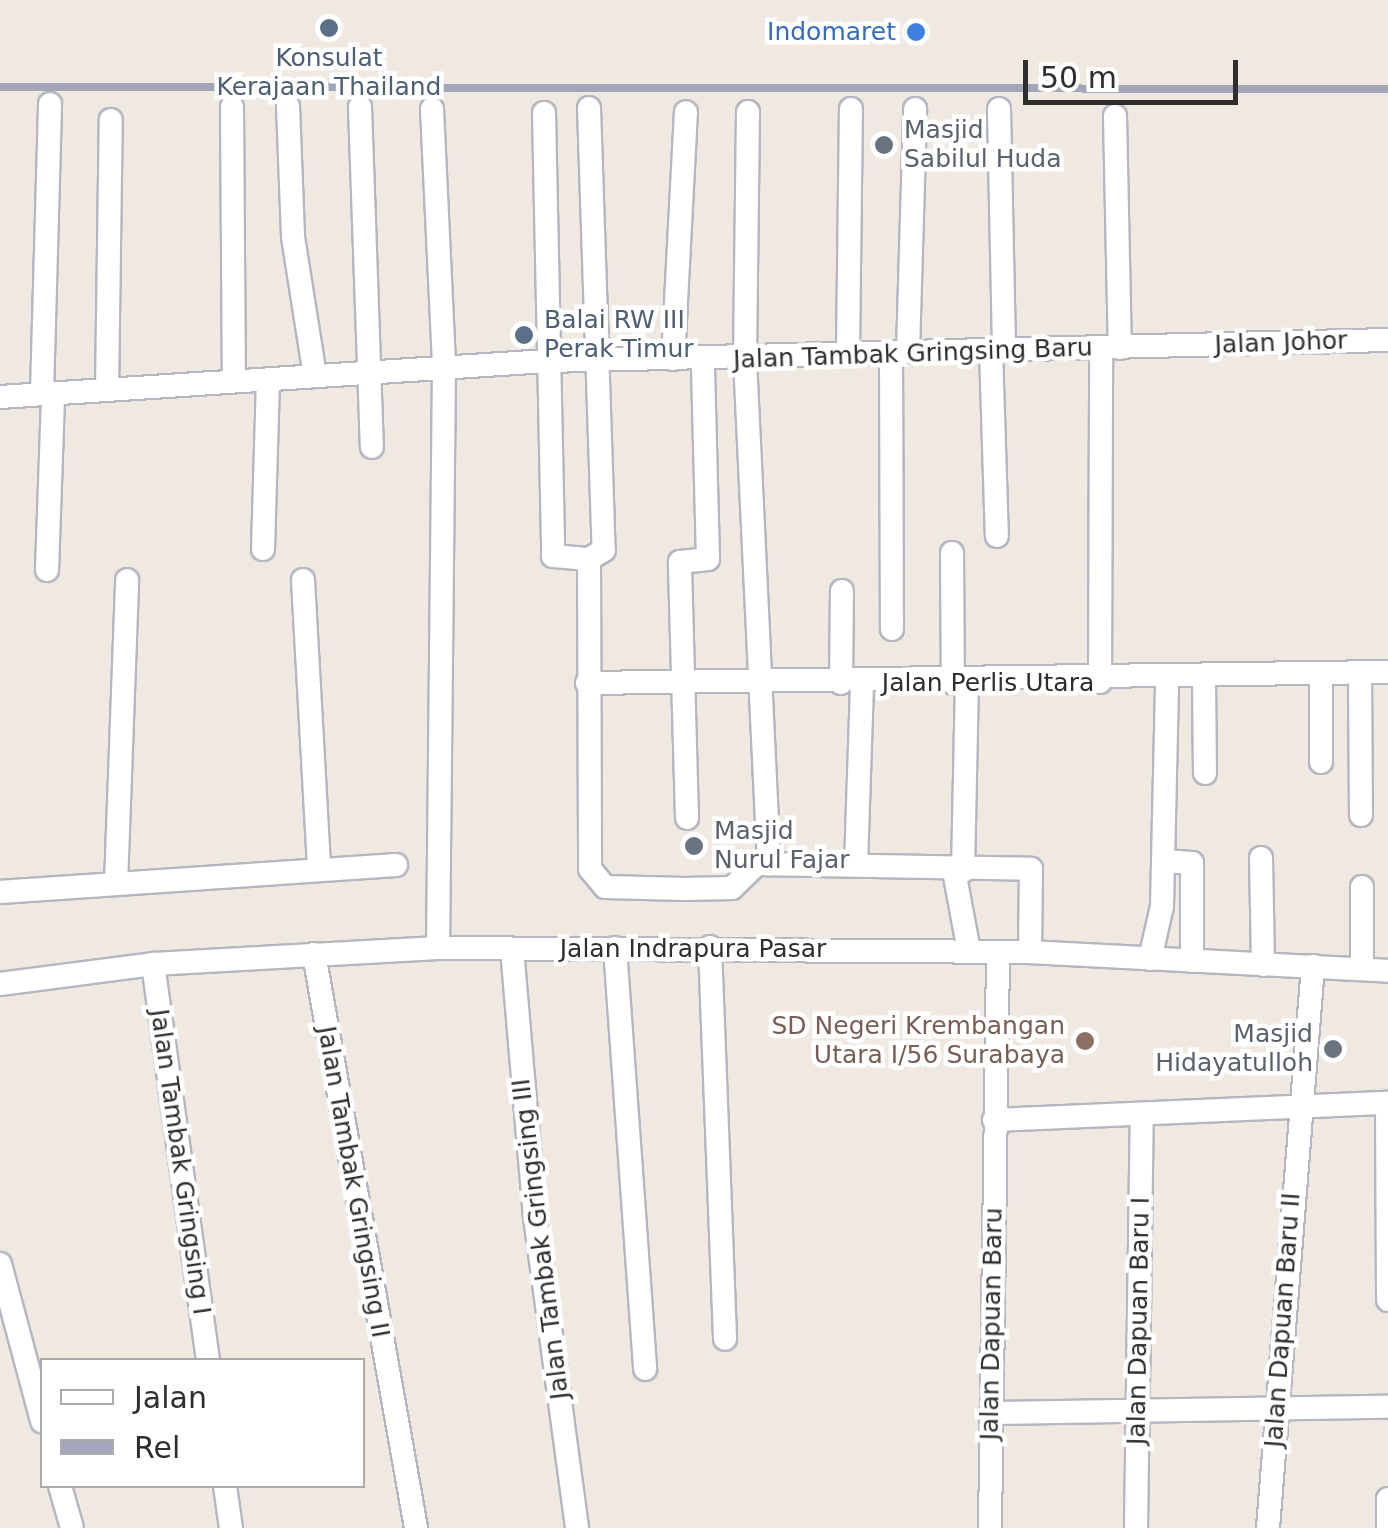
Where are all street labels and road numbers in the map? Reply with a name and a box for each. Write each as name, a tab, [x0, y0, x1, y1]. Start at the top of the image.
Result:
street label: Jalan Johor	[1214, 326, 1348, 360]
street label: Jalan Tambak Gringsing Baru	[733, 333, 1093, 375]
street label: Jalan Perlis Utara	[882, 668, 1094, 698]
street label: Jalan Indrapura Pasar	[560, 934, 826, 964]
street label: Jalan Tambak Gringsing I	[144, 1007, 216, 1317]
street label: Jalan Tambak Gringsing II	[311, 1024, 395, 1340]
street label: Jalan Tambak Gringsing III	[506, 1077, 576, 1401]
street label: Jalan Dapuan Baru II	[1259, 1192, 1307, 1448]
street label: Jalan Dapuan Baru I	[1122, 1197, 1156, 1445]
street label: Jalan Dapuan Baru	[975, 1207, 1009, 1441]

